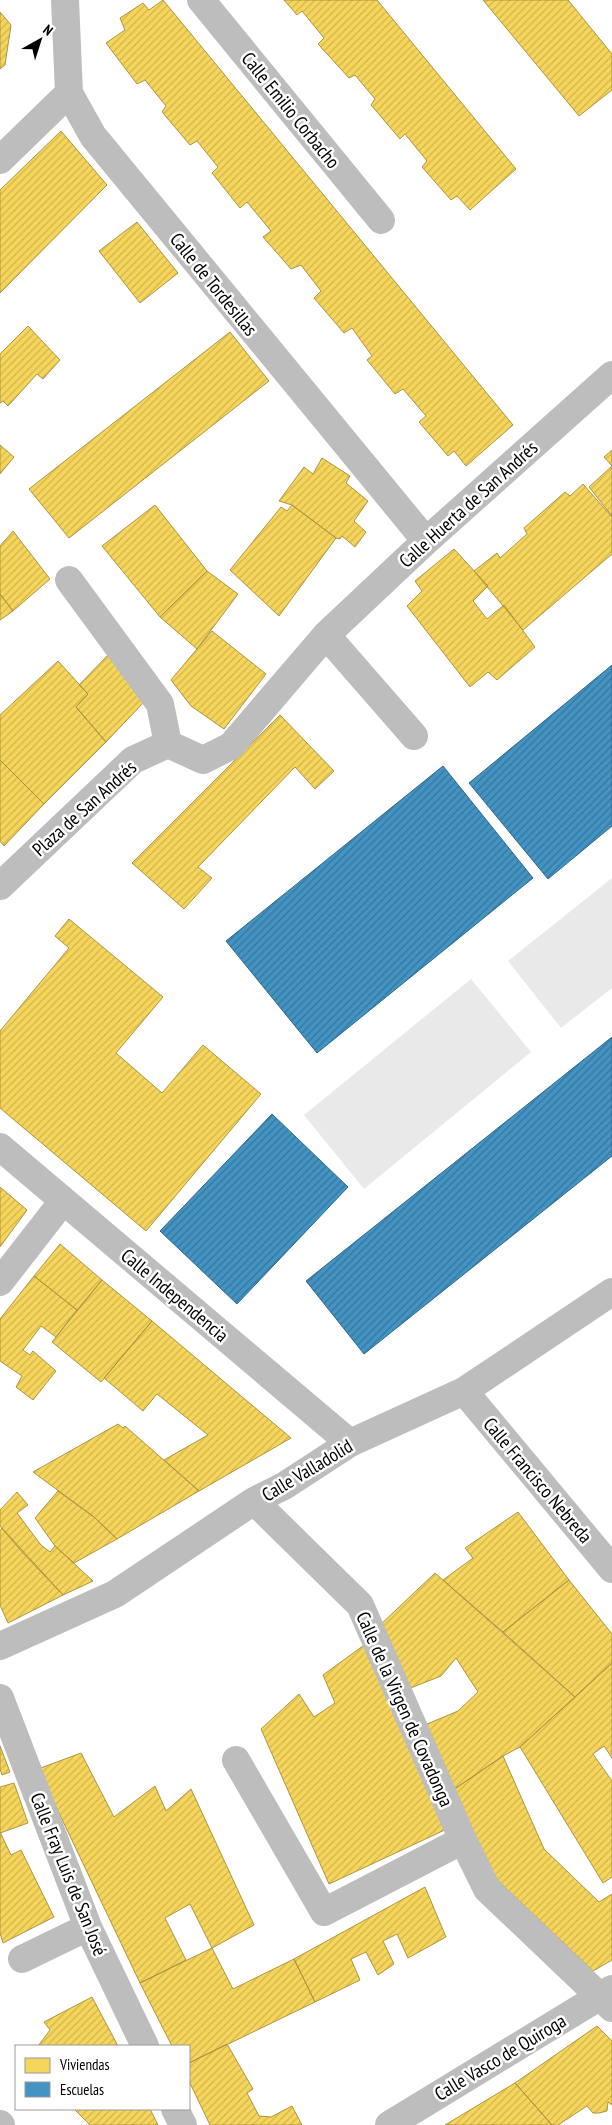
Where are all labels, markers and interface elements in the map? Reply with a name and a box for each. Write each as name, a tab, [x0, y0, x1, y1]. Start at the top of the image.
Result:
north arrow	[15, 15, 65, 65]
text: N	[40, 21, 57, 39]
street label: Calle Emilio Corbacho	[237, 47, 345, 173]
street label: Calle de Tordesillas	[165, 228, 263, 340]
street label: Calle Huerta de San Andrés	[394, 435, 542, 573]
street label: Plaza de San Andrés	[27, 755, 141, 861]
street label: Calle Independencia	[116, 1243, 234, 1347]
street label: Calle Francisco Nebreda	[478, 1412, 598, 1548]
street label: Calle Valladolid	[257, 1434, 357, 1506]
street label: Calle de la Virgen de Covadonga	[351, 1608, 459, 1810]
street label: Calle Fray Luis de San José	[25, 1789, 113, 1959]
street label: Calle Vasco de Quiroga	[430, 2008, 570, 2106]
legend	[15, 2045, 190, 2110]
text: Viviendas	[59, 2055, 110, 2074]
text: Escuelas	[60, 2080, 104, 2099]

